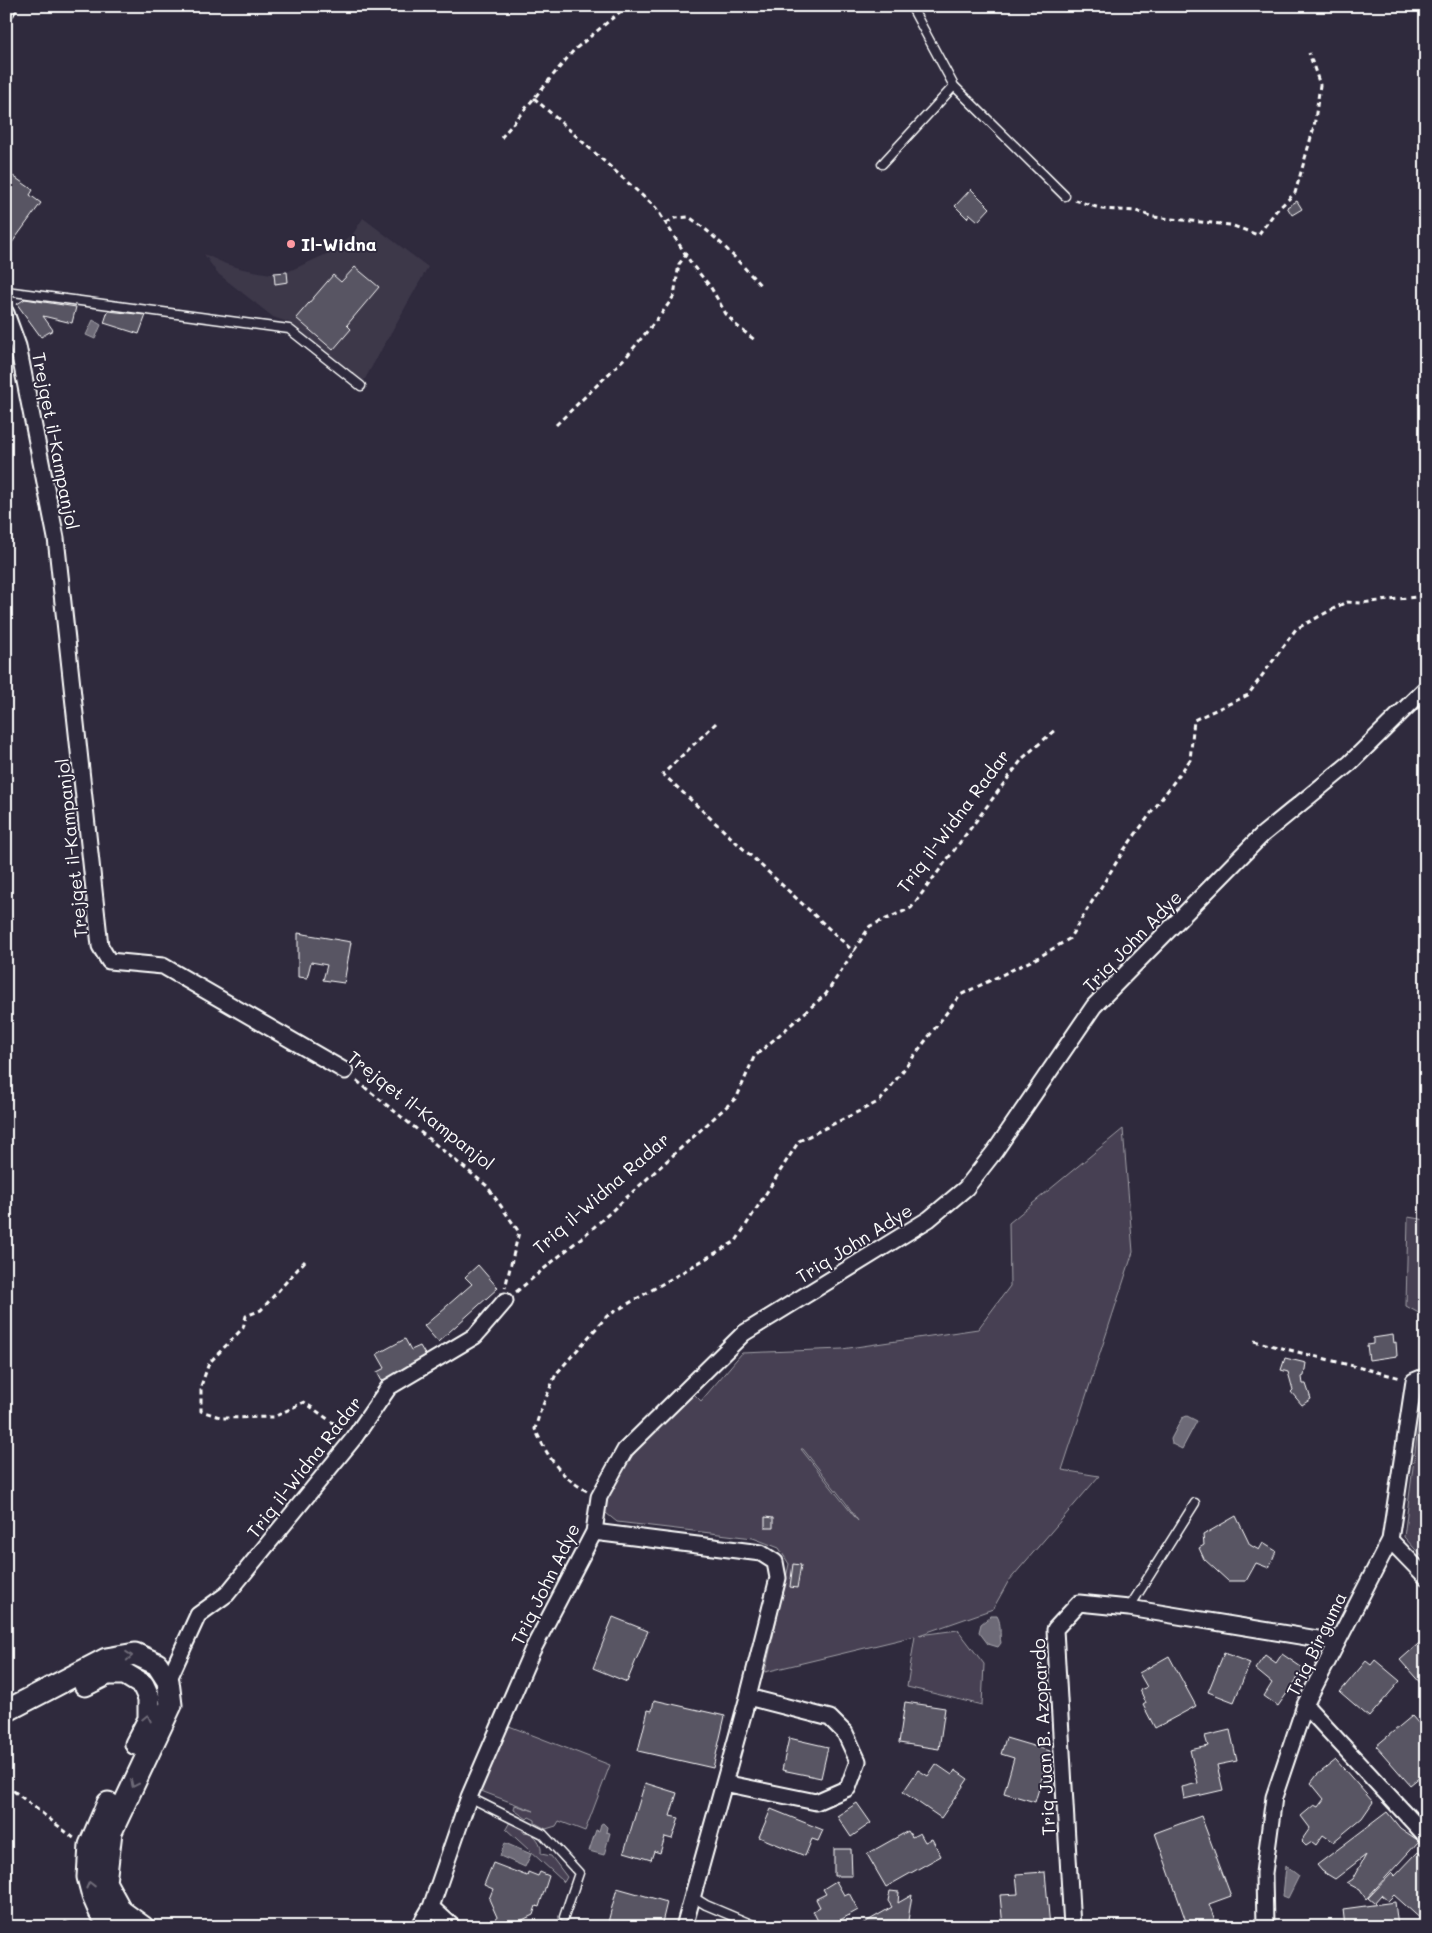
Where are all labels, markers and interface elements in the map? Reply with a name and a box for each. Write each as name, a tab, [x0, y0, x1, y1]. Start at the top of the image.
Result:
place label: Il-Widna	[301, 232, 377, 256]
marker: Il-Widna	[285, 238, 297, 250]
street label: Trejqet il-Kampanjol	[27, 350, 85, 532]
street label: Triq il-Widna Radar	[891, 744, 1015, 898]
street label: Trejqet il-Kampanjol	[50, 757, 92, 939]
street label: Triq John Adye	[1077, 885, 1187, 997]
street label: Trejqet il-Kampanjol	[343, 1045, 499, 1175]
street label: Triq il-Widna Radar	[528, 1127, 674, 1259]
street label: Triq John Adye	[791, 1198, 917, 1288]
street label: Triq il-Widna Radar	[241, 1391, 367, 1543]
street label: Triq John Adye	[505, 1519, 585, 1649]
street label: Triq Birguma	[1280, 1588, 1352, 1700]
street label: Triq Juan B. Azopardo	[1026, 1637, 1060, 1836]
one-way arrow	[126, 1650, 134, 1661]
one-way arrow	[141, 1714, 152, 1722]
one-way arrow	[129, 1779, 140, 1788]
one-way arrow	[85, 1881, 96, 1890]

